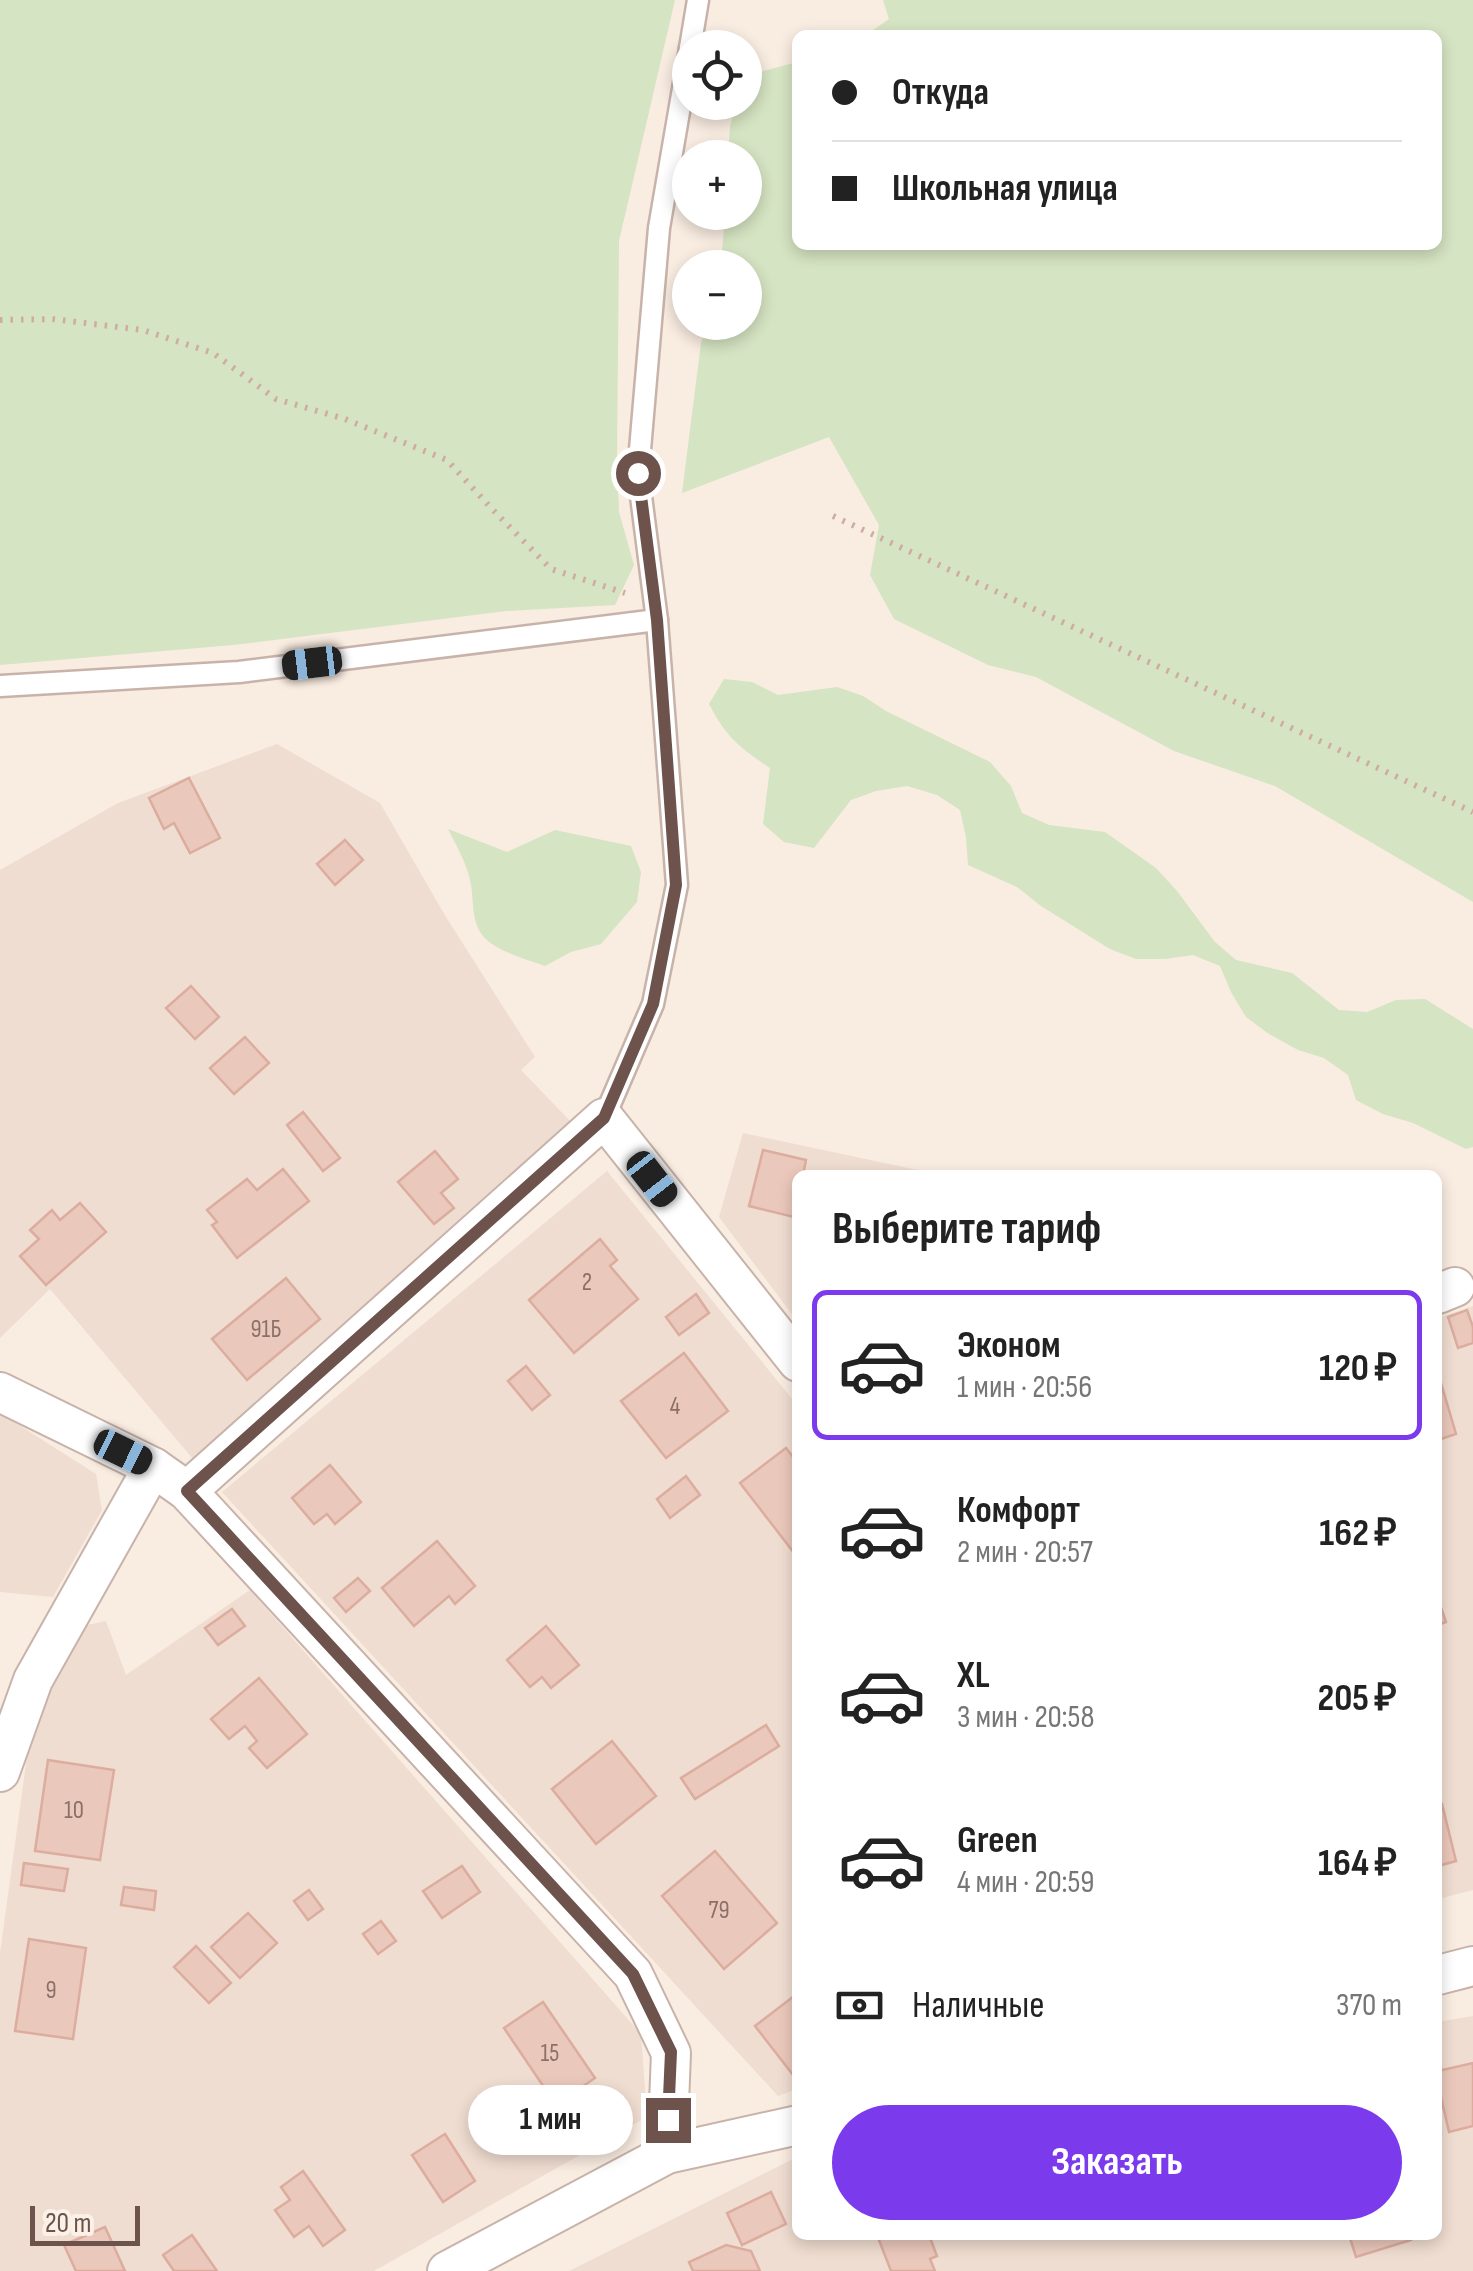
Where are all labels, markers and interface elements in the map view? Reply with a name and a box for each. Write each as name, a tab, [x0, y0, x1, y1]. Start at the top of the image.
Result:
map controls	[672, 30, 762, 340]
button: locate	[672, 30, 762, 120]
text: Откуда	[892, 70, 989, 115]
button: +	[672, 140, 762, 230]
text: Школьная улица	[892, 166, 1118, 211]
button: −	[672, 250, 762, 340]
route start	[616, 451, 661, 496]
car	[280, 644, 344, 682]
car	[622, 1146, 682, 1212]
text: Выберите тариф	[832, 1202, 1101, 1257]
house number: 2	[582, 1267, 592, 1298]
house number: 91Б	[251, 1314, 282, 1345]
icon: car	[837, 1320, 927, 1410]
text: Эконом	[957, 1323, 1061, 1368]
text: 120 ₽	[1319, 1346, 1397, 1391]
text: 1 мин · 20:56	[957, 1368, 1092, 1407]
house number: 4	[670, 1391, 680, 1422]
car	[89, 1425, 157, 1479]
icon: car	[837, 1485, 927, 1575]
text: Комфорт	[957, 1488, 1080, 1533]
text: 162 ₽	[1319, 1511, 1397, 1556]
text: 2 мин · 20:57	[957, 1533, 1093, 1572]
icon: car	[837, 1650, 927, 1740]
text: XL	[957, 1653, 990, 1698]
text: 205 ₽	[1318, 1676, 1397, 1721]
text: 3 мин · 20:58	[957, 1698, 1094, 1737]
house number: 10	[64, 1795, 84, 1826]
icon: car	[837, 1815, 927, 1905]
text: Green	[957, 1818, 1038, 1863]
text: 164 ₽	[1318, 1841, 1397, 1886]
text: 4 мин · 20:59	[957, 1863, 1095, 1902]
house number: 79	[708, 1895, 730, 1926]
house number: 9	[45, 1975, 57, 2006]
icon: cash	[832, 1978, 887, 2033]
text: Наличные	[912, 1983, 1045, 2028]
text: 370 m	[1336, 1986, 1402, 2025]
house number: 15	[541, 2038, 559, 2069]
callout: 1 мин	[468, 2085, 633, 2155]
route end	[646, 2098, 691, 2143]
text: 1 мин	[519, 2100, 582, 2139]
button: Заказать	[832, 2105, 1402, 2220]
scale bar	[30, 2201, 140, 2246]
text: 20 m	[45, 2207, 91, 2240]

